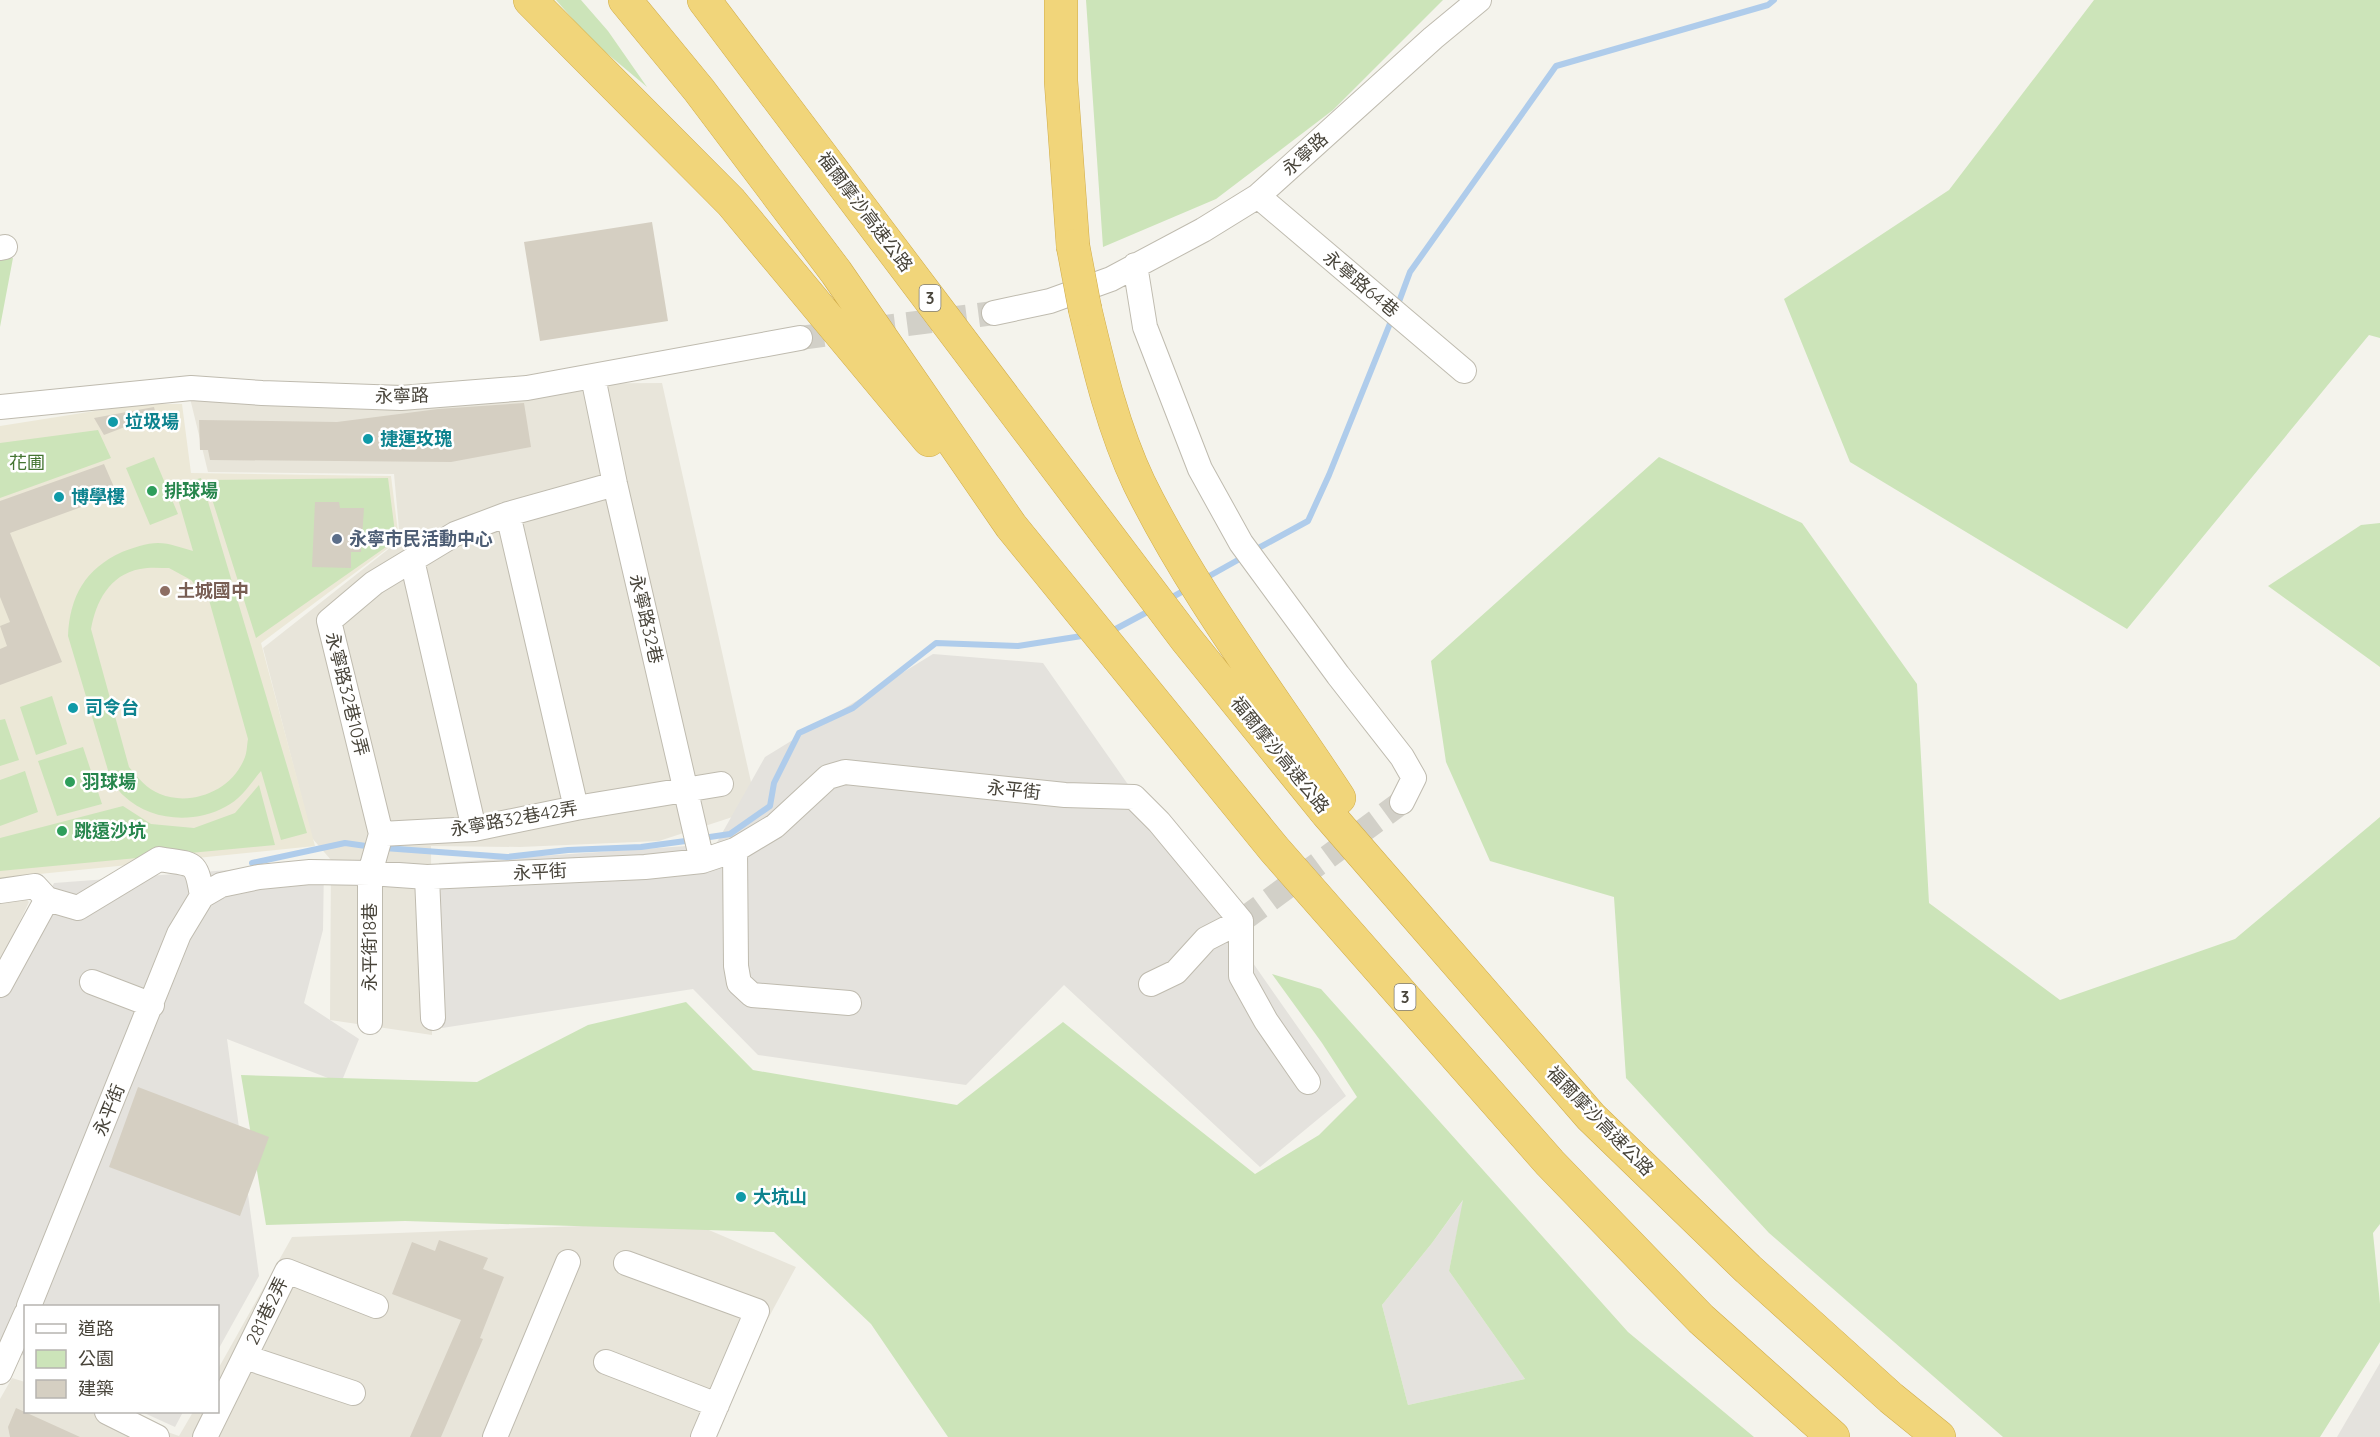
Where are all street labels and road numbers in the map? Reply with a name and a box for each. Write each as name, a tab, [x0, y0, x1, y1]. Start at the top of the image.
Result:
street label: 永寧路	[1277, 127, 1332, 180]
street label: 福爾摩沙高速公路	[813, 147, 918, 276]
street label: 永寧路64巷	[1319, 245, 1404, 322]
road number: 3	[920, 285, 940, 311]
street label: 永寧路	[375, 384, 429, 407]
street label: 永寧路32巷	[625, 572, 668, 666]
street label: 永寧路32巷10弄	[321, 630, 374, 758]
street label: 福爾摩沙高速公路	[1226, 691, 1335, 818]
street label: 永平街	[986, 775, 1042, 804]
street label: 永寧路32巷42弄	[448, 796, 579, 841]
street label: 永平街	[512, 859, 568, 884]
street label: 永平街18巷	[358, 903, 381, 991]
road number: 3	[1394, 984, 1416, 1010]
street label: 福爾摩沙高速公路	[1542, 1061, 1659, 1180]
street label: 永平街	[88, 1080, 129, 1139]
street label: 281巷2弄	[240, 1273, 293, 1348]

